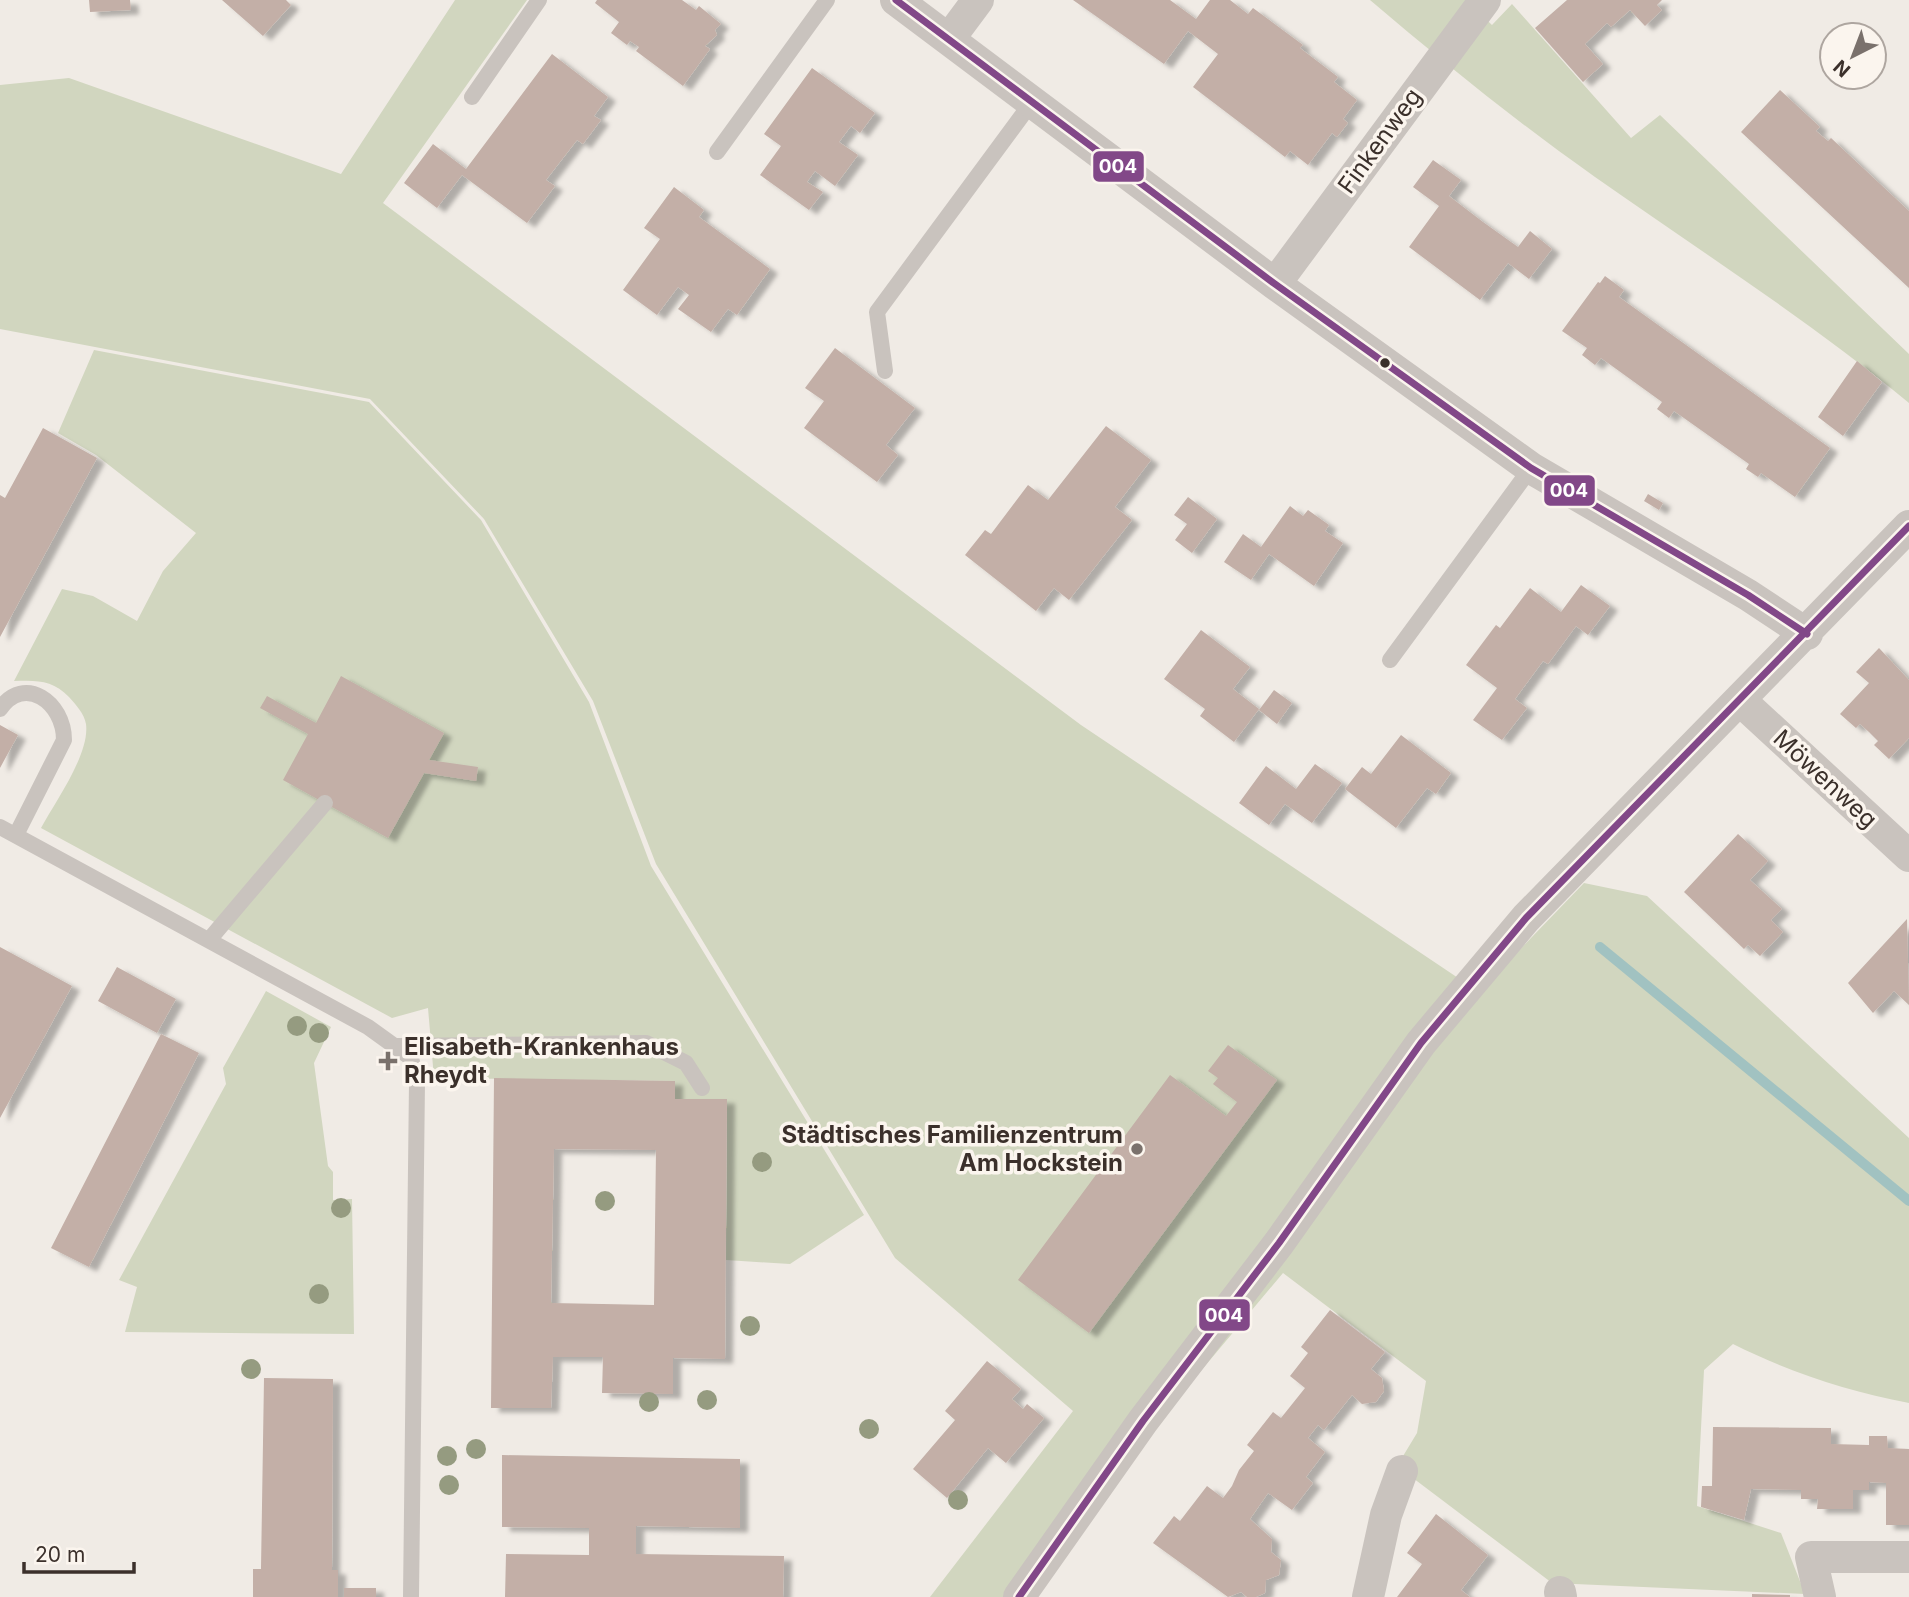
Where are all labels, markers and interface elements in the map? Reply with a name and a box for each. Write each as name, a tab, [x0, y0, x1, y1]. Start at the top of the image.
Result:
north arrow	[1818, 21, 1888, 91]
text: N	[1829, 55, 1855, 82]
street label: Finkenweg	[1332, 82, 1427, 199]
line badge: 004	[1092, 150, 1145, 183]
text: 004	[1099, 155, 1137, 178]
unlabelled marker	[1378, 356, 1392, 370]
line badge: 004	[1543, 474, 1596, 507]
text: 004	[1550, 479, 1588, 502]
street label: Möwenweg	[1768, 723, 1883, 834]
place label: Elisabeth-Krankenhaus Rheydt	[404, 1032, 679, 1089]
marker: Elisabeth-Krankenhaus Rheydt	[378, 1051, 398, 1071]
place label: Städtisches Familienzentrum Am Hockstein	[782, 1120, 1123, 1177]
marker: Städtisches Familienzentrum Am Hockstein	[1129, 1141, 1145, 1157]
line badge: 004	[1198, 1298, 1251, 1332]
text: 004	[1205, 1304, 1243, 1327]
scale bar	[24, 1530, 135, 1574]
text: 20 m	[35, 1542, 85, 1567]

